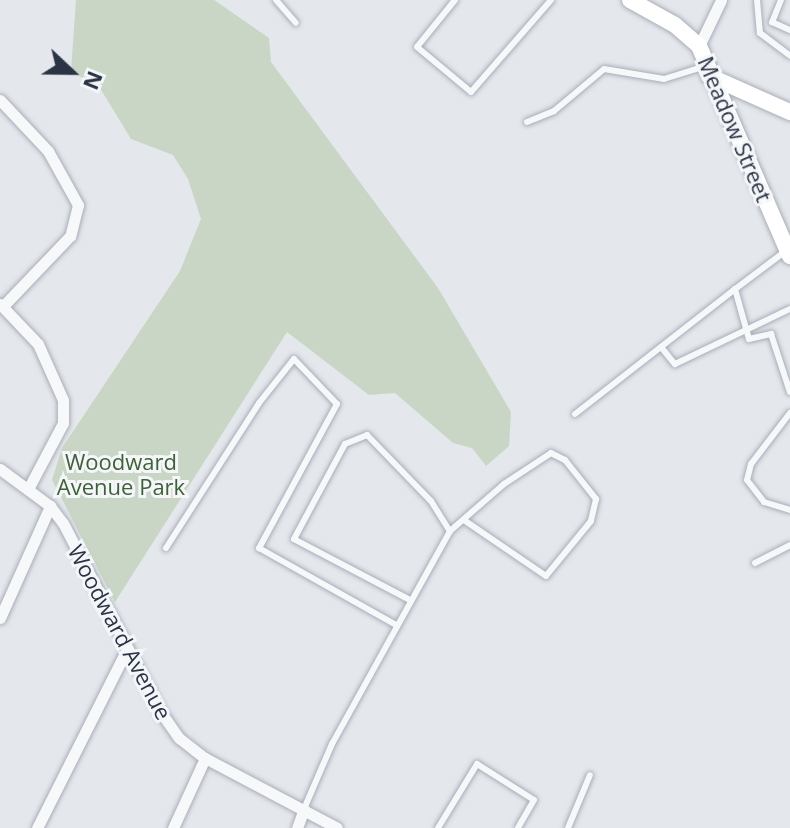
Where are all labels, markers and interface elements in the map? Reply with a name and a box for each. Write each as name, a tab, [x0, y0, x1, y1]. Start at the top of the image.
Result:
north arrow	[32, 32, 112, 112]
street label: Meadow Street	[693, 52, 777, 206]
text: N	[77, 67, 112, 95]
park label: Woodward Avenue Park	[57, 448, 185, 500]
street label: Woodward Avenue	[63, 540, 177, 724]

